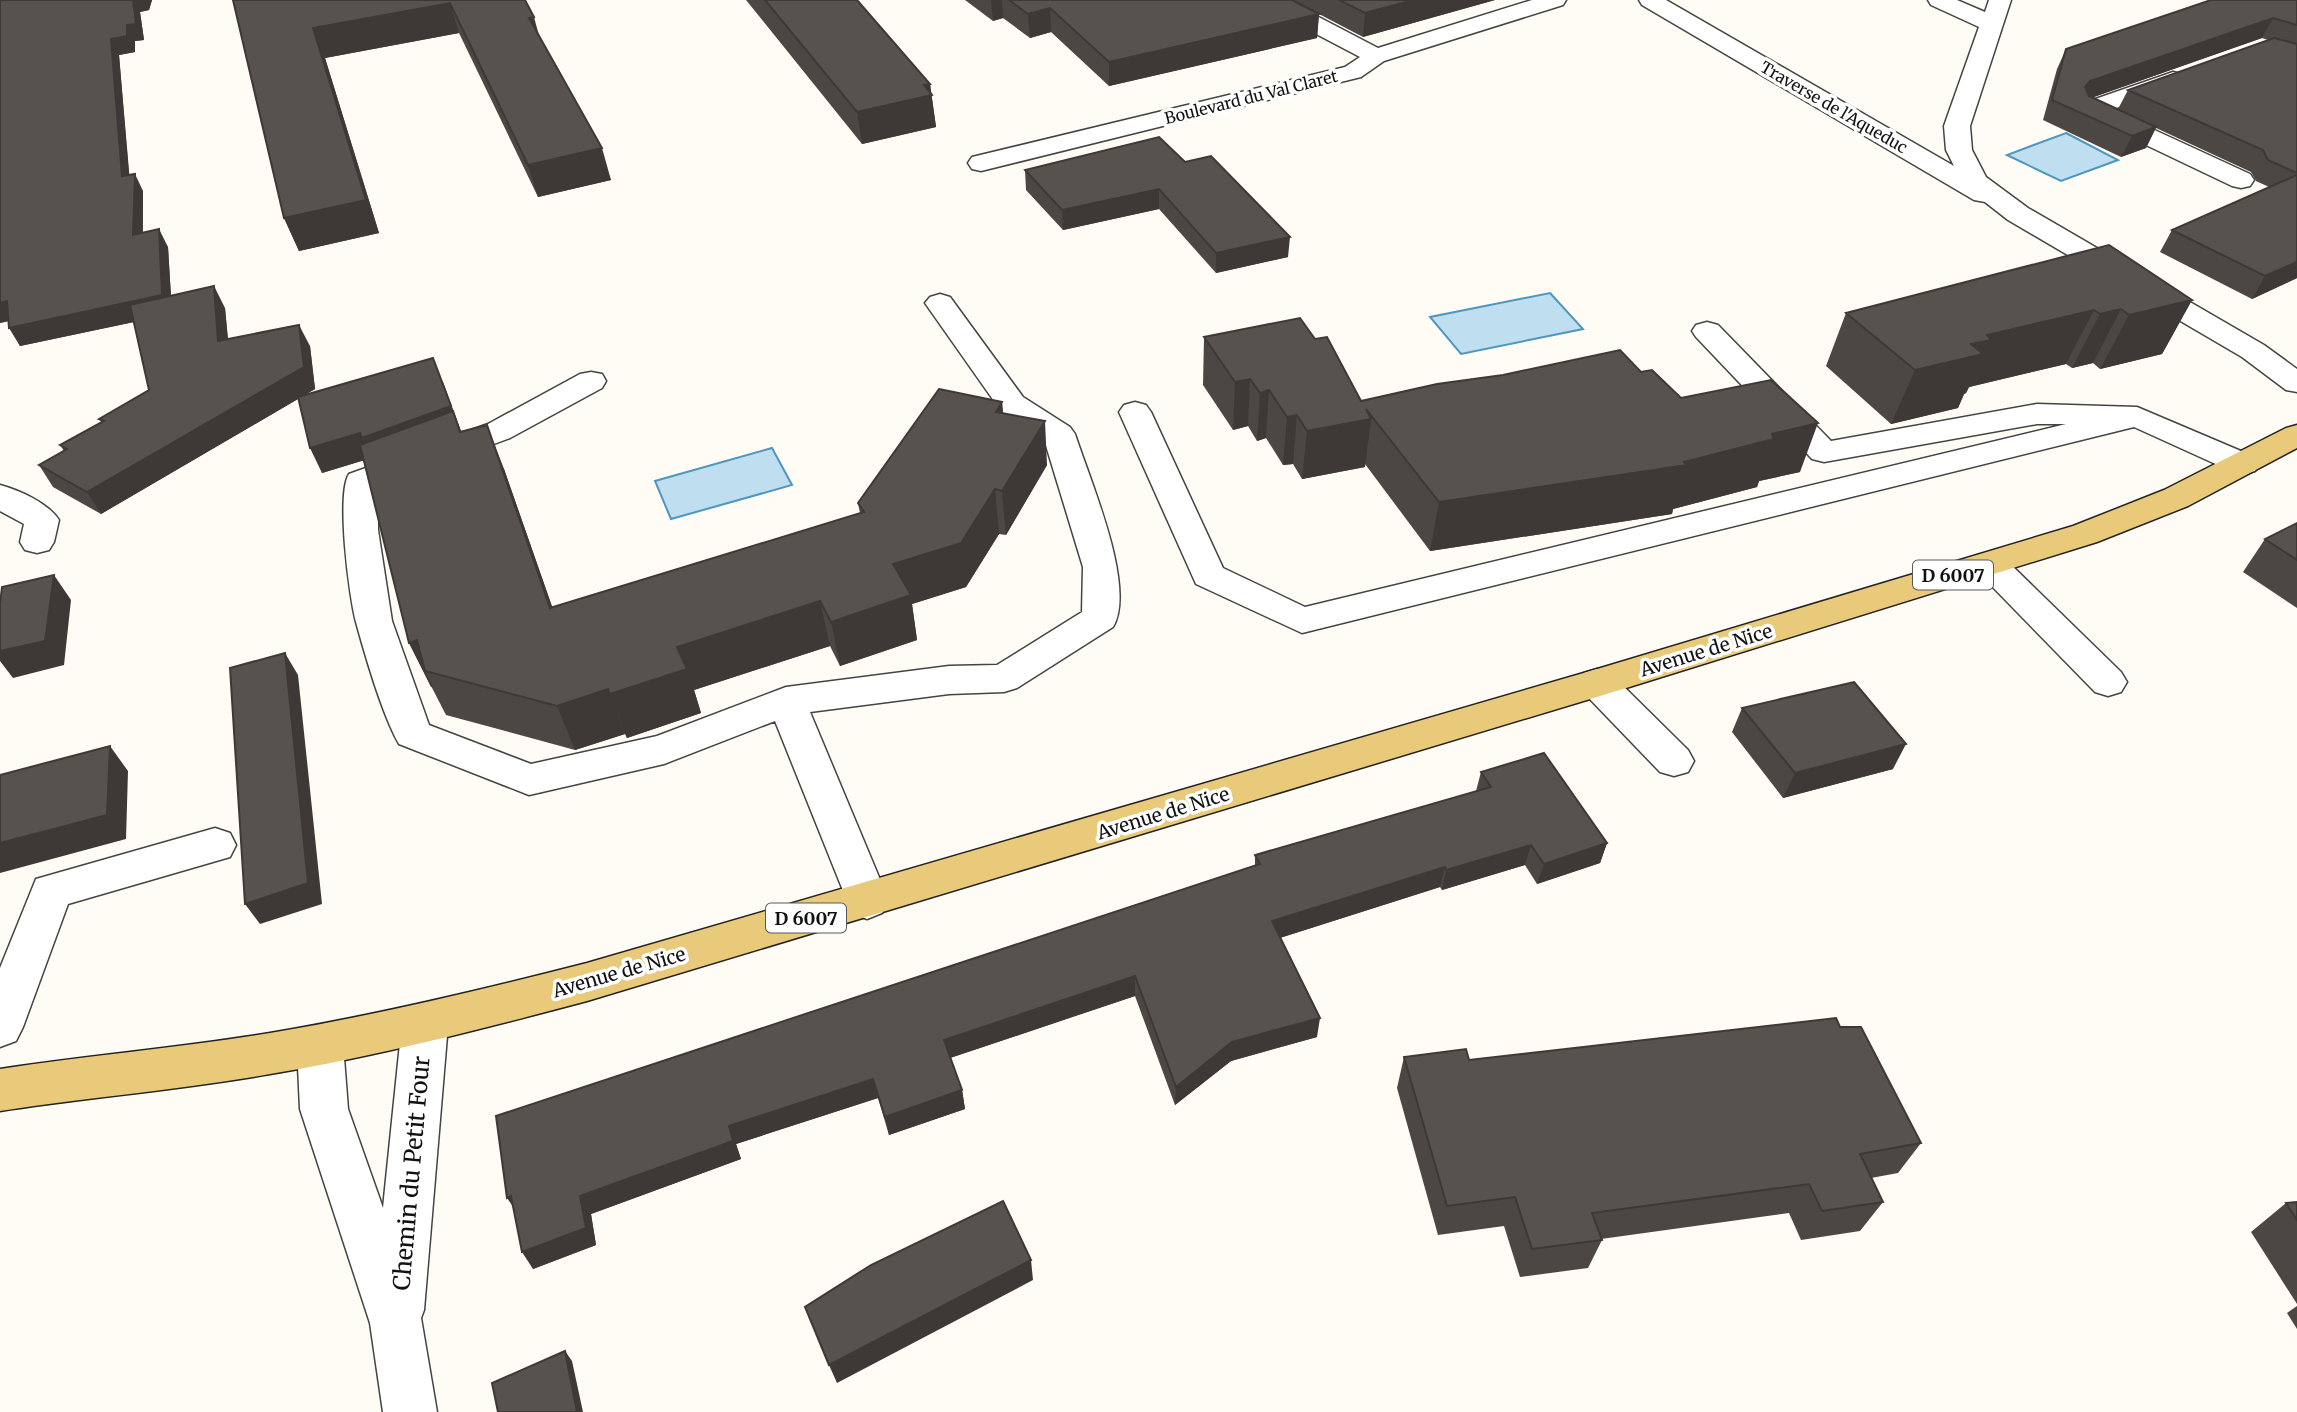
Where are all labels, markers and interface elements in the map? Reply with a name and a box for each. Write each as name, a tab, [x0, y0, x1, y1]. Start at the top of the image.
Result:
street label: Traverse de l'Aqueduc	[1757, 57, 1911, 157]
street label: Boulevard du Val Claret	[1162, 66, 1340, 128]
road number: D 6007	[1913, 560, 1993, 590]
street label: Avenue de Nice	[1636, 618, 1775, 682]
street label: Avenue de Nice	[1093, 781, 1232, 845]
road number: D 6007	[766, 903, 846, 932]
street label: Avenue de Nice	[549, 942, 688, 1003]
street label: Chemin du Petit Four	[386, 1055, 436, 1291]

